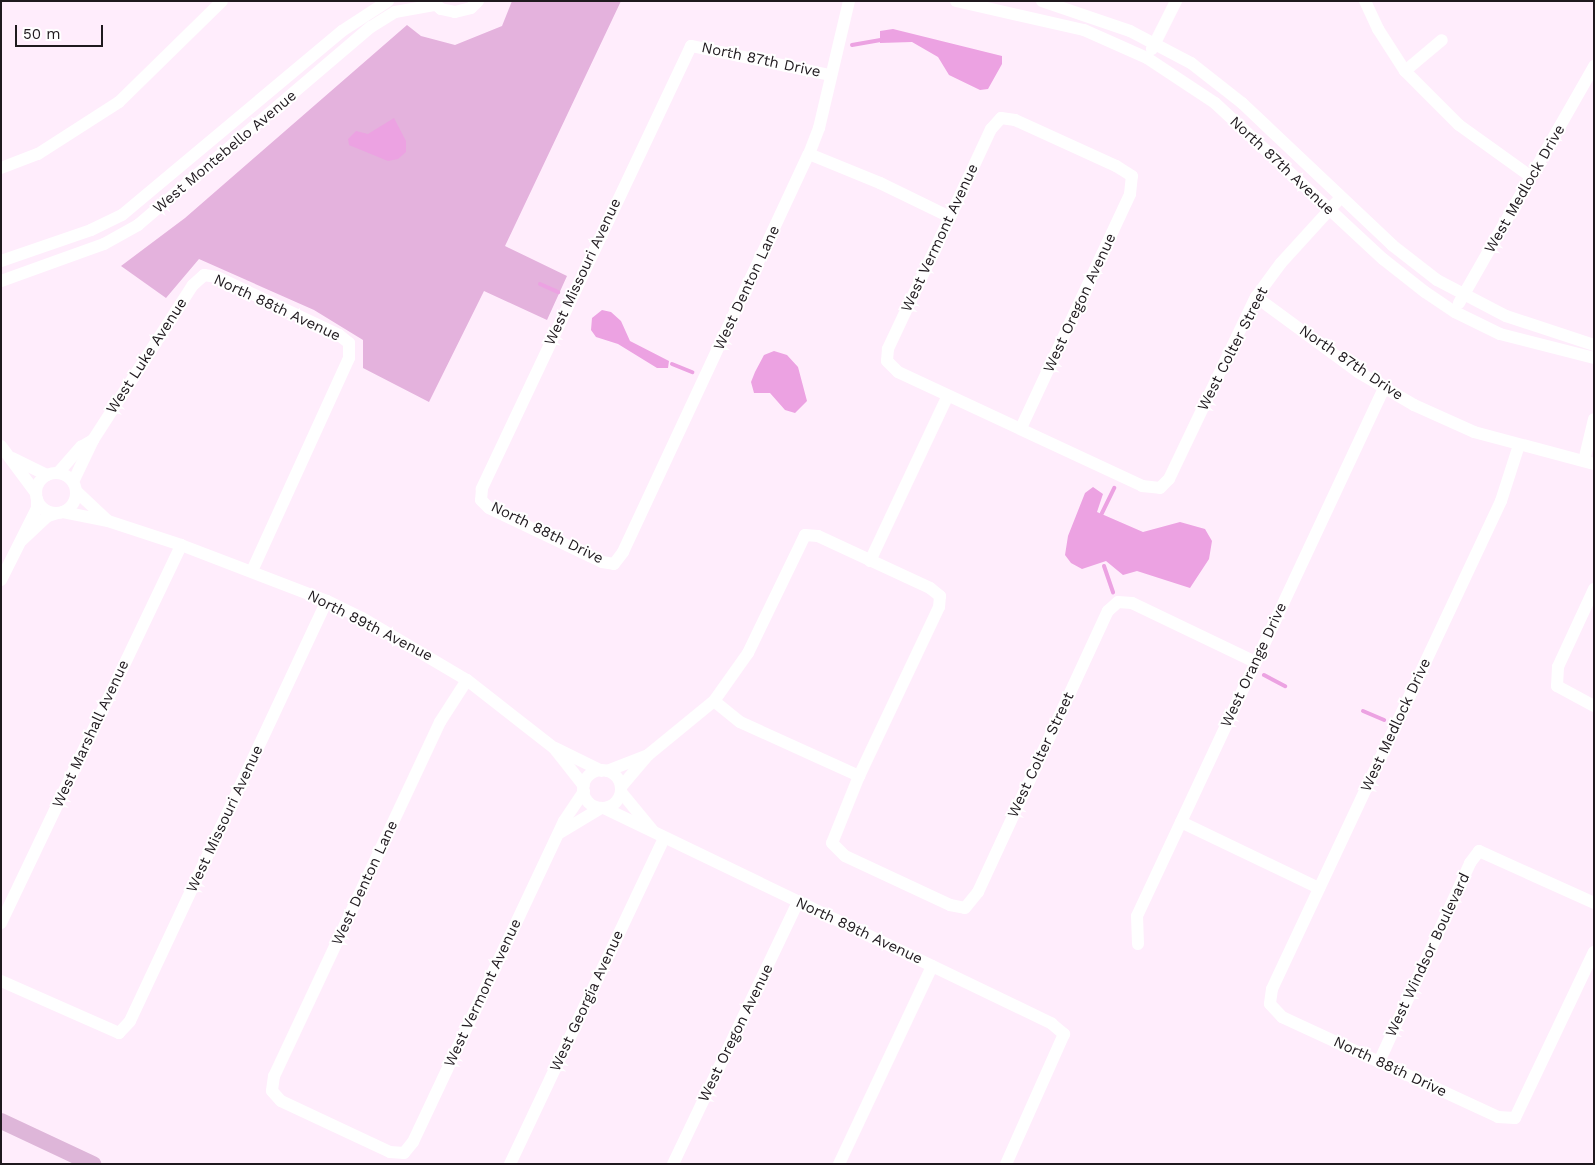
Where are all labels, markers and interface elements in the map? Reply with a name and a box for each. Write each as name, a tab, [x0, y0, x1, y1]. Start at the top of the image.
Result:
scale bar	[18, 15, 105, 47]
text: 50 m	[23, 25, 60, 43]
street label: North 87th Drive	[700, 39, 822, 81]
street label: West Montebello Avenue	[149, 87, 301, 217]
street label: North 87th Avenue	[1226, 113, 1338, 219]
street label: West Medlock Drive	[1481, 121, 1569, 257]
street label: West Vermont Avenue	[897, 161, 983, 315]
street label: West Missouri Avenue	[541, 195, 625, 349]
street label: West Denton Lane	[710, 223, 784, 353]
street label: West Oregon Avenue	[1040, 230, 1120, 376]
street label: North 88th Avenue	[210, 271, 344, 345]
street label: West Colter Street	[1194, 284, 1272, 414]
street label: West Luke Avenue	[103, 294, 191, 418]
street label: North 87th Drive	[1296, 322, 1406, 404]
street label: North 88th Drive	[488, 498, 606, 568]
street label: North 89th Avenue	[304, 587, 436, 665]
street label: West Orange Drive	[1217, 600, 1291, 730]
street label: West Medlock Drive	[1357, 655, 1435, 795]
street label: West Marshall Avenue	[49, 657, 133, 811]
street label: West Colter Street	[1004, 689, 1078, 821]
street label: West Missouri Avenue	[183, 742, 267, 896]
street label: West Denton Lane	[328, 818, 402, 948]
street label: West Windsor Boulevard	[1382, 870, 1474, 1040]
street label: North 89th Avenue	[792, 894, 926, 968]
street label: West Vermont Avenue	[440, 916, 526, 1070]
street label: West Georgia Avenue	[546, 927, 628, 1075]
street label: West Oregon Avenue	[695, 961, 777, 1105]
street label: North 88th Drive	[1331, 1033, 1449, 1101]

